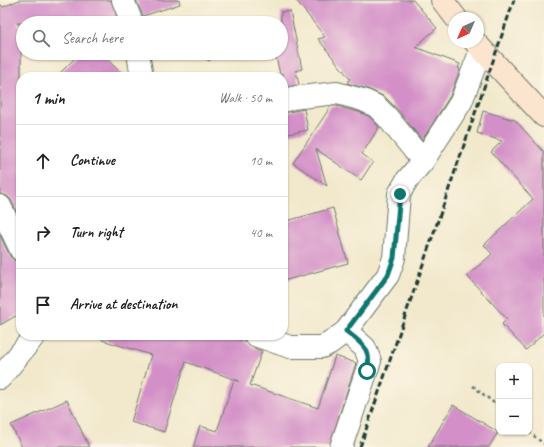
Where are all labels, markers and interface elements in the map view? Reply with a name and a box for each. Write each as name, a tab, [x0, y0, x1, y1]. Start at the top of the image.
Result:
north arrow	[448, 12, 484, 48]
search box	[16, 16, 288, 60]
icon: search	[30, 27, 52, 49]
text: Search here	[62, 29, 123, 48]
text: 1 min	[32, 88, 65, 109]
text: Walk · 50 m	[219, 90, 272, 106]
icon: ahead	[32, 150, 54, 172]
text: Continue	[70, 151, 115, 170]
text: 10 m	[250, 153, 272, 169]
route end	[391, 185, 409, 203]
icon: right	[32, 222, 54, 244]
text: Turn right	[70, 223, 123, 242]
text: 40 m	[250, 225, 272, 241]
icon: arrive	[32, 294, 54, 316]
text: Arrive at destination	[70, 295, 177, 314]
route start	[358, 362, 376, 380]
map controls	[496, 363, 532, 435]
button: +	[496, 363, 532, 399]
button: −	[496, 399, 532, 435]

